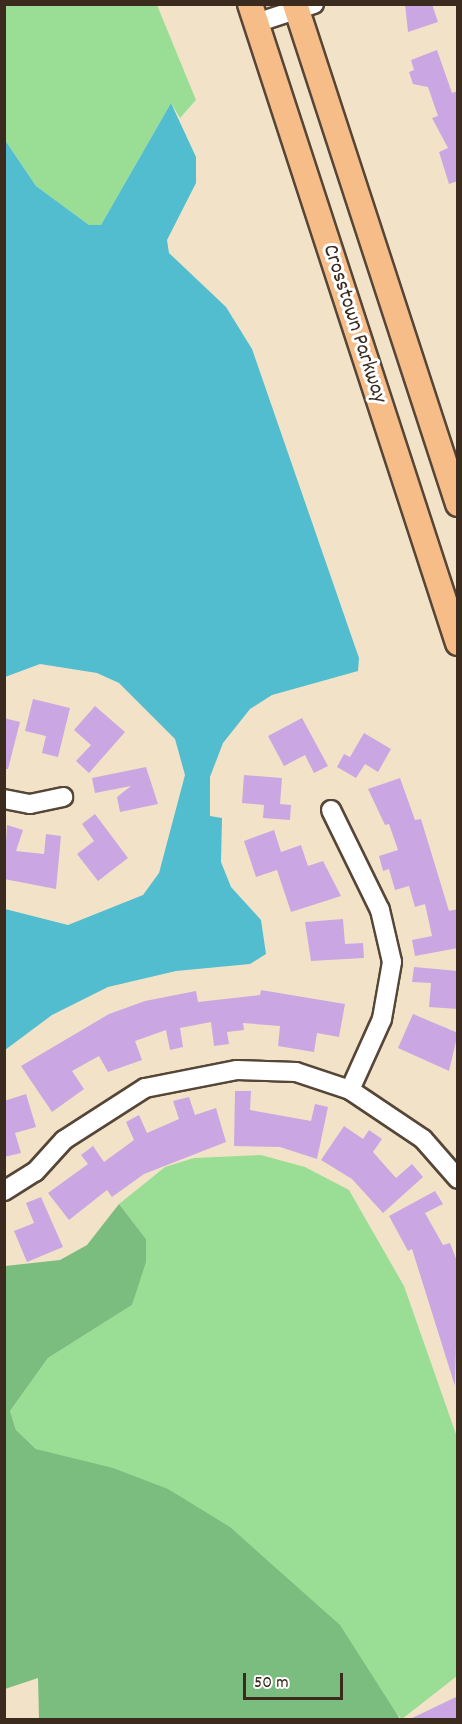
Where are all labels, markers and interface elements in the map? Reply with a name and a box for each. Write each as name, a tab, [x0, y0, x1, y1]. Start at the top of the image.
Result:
street label: Crosstown Parkway	[316, 241, 392, 407]
scale bar	[246, 1661, 346, 1699]
text: 50 m	[254, 1671, 289, 1696]

